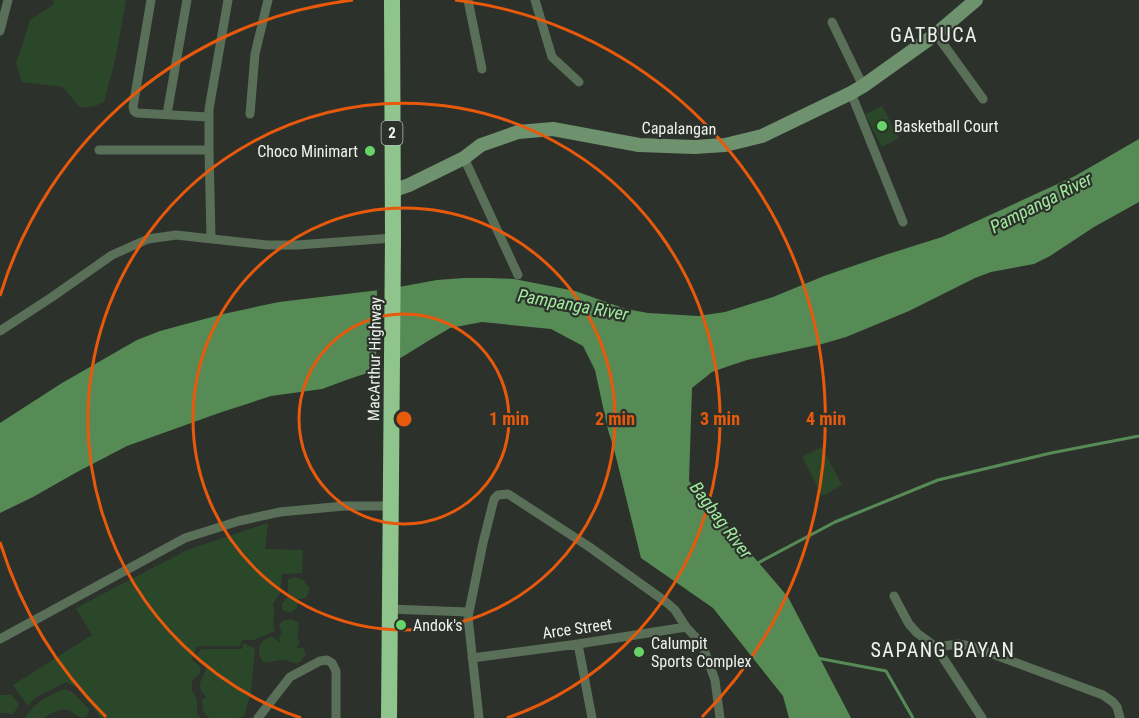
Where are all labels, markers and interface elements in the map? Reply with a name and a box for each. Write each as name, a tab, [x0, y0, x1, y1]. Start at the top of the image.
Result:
district label: GATBUCA	[890, 23, 978, 47]
place label: Basketball Court	[894, 117, 999, 136]
street label: Capalangan	[641, 118, 716, 139]
marker: Basketball Court	[875, 119, 889, 133]
road number: 2	[382, 121, 402, 145]
place label: Choco Minimart	[257, 142, 358, 161]
marker: Choco Minimart	[363, 144, 377, 158]
water label: Pampanga River	[986, 168, 1096, 237]
water label: Pampanga River	[516, 284, 631, 325]
street label: MacArthur Highway	[364, 296, 385, 421]
text: 1 min	[489, 408, 529, 429]
text: 2 min	[595, 408, 635, 429]
text: 3 min	[700, 408, 740, 429]
text: 4 min	[806, 408, 846, 429]
centre of rings	[394, 409, 414, 429]
water label: Bagbag River	[686, 477, 757, 563]
street label: Arce Street	[541, 614, 613, 643]
place label: Andok's	[413, 616, 463, 635]
marker: Andok's	[394, 618, 408, 632]
place label: Calumpit Sports Complex	[651, 634, 751, 671]
district label: SAPANG BAYAN	[870, 638, 1016, 662]
marker: Calumpit Sports Complex	[632, 645, 646, 659]

